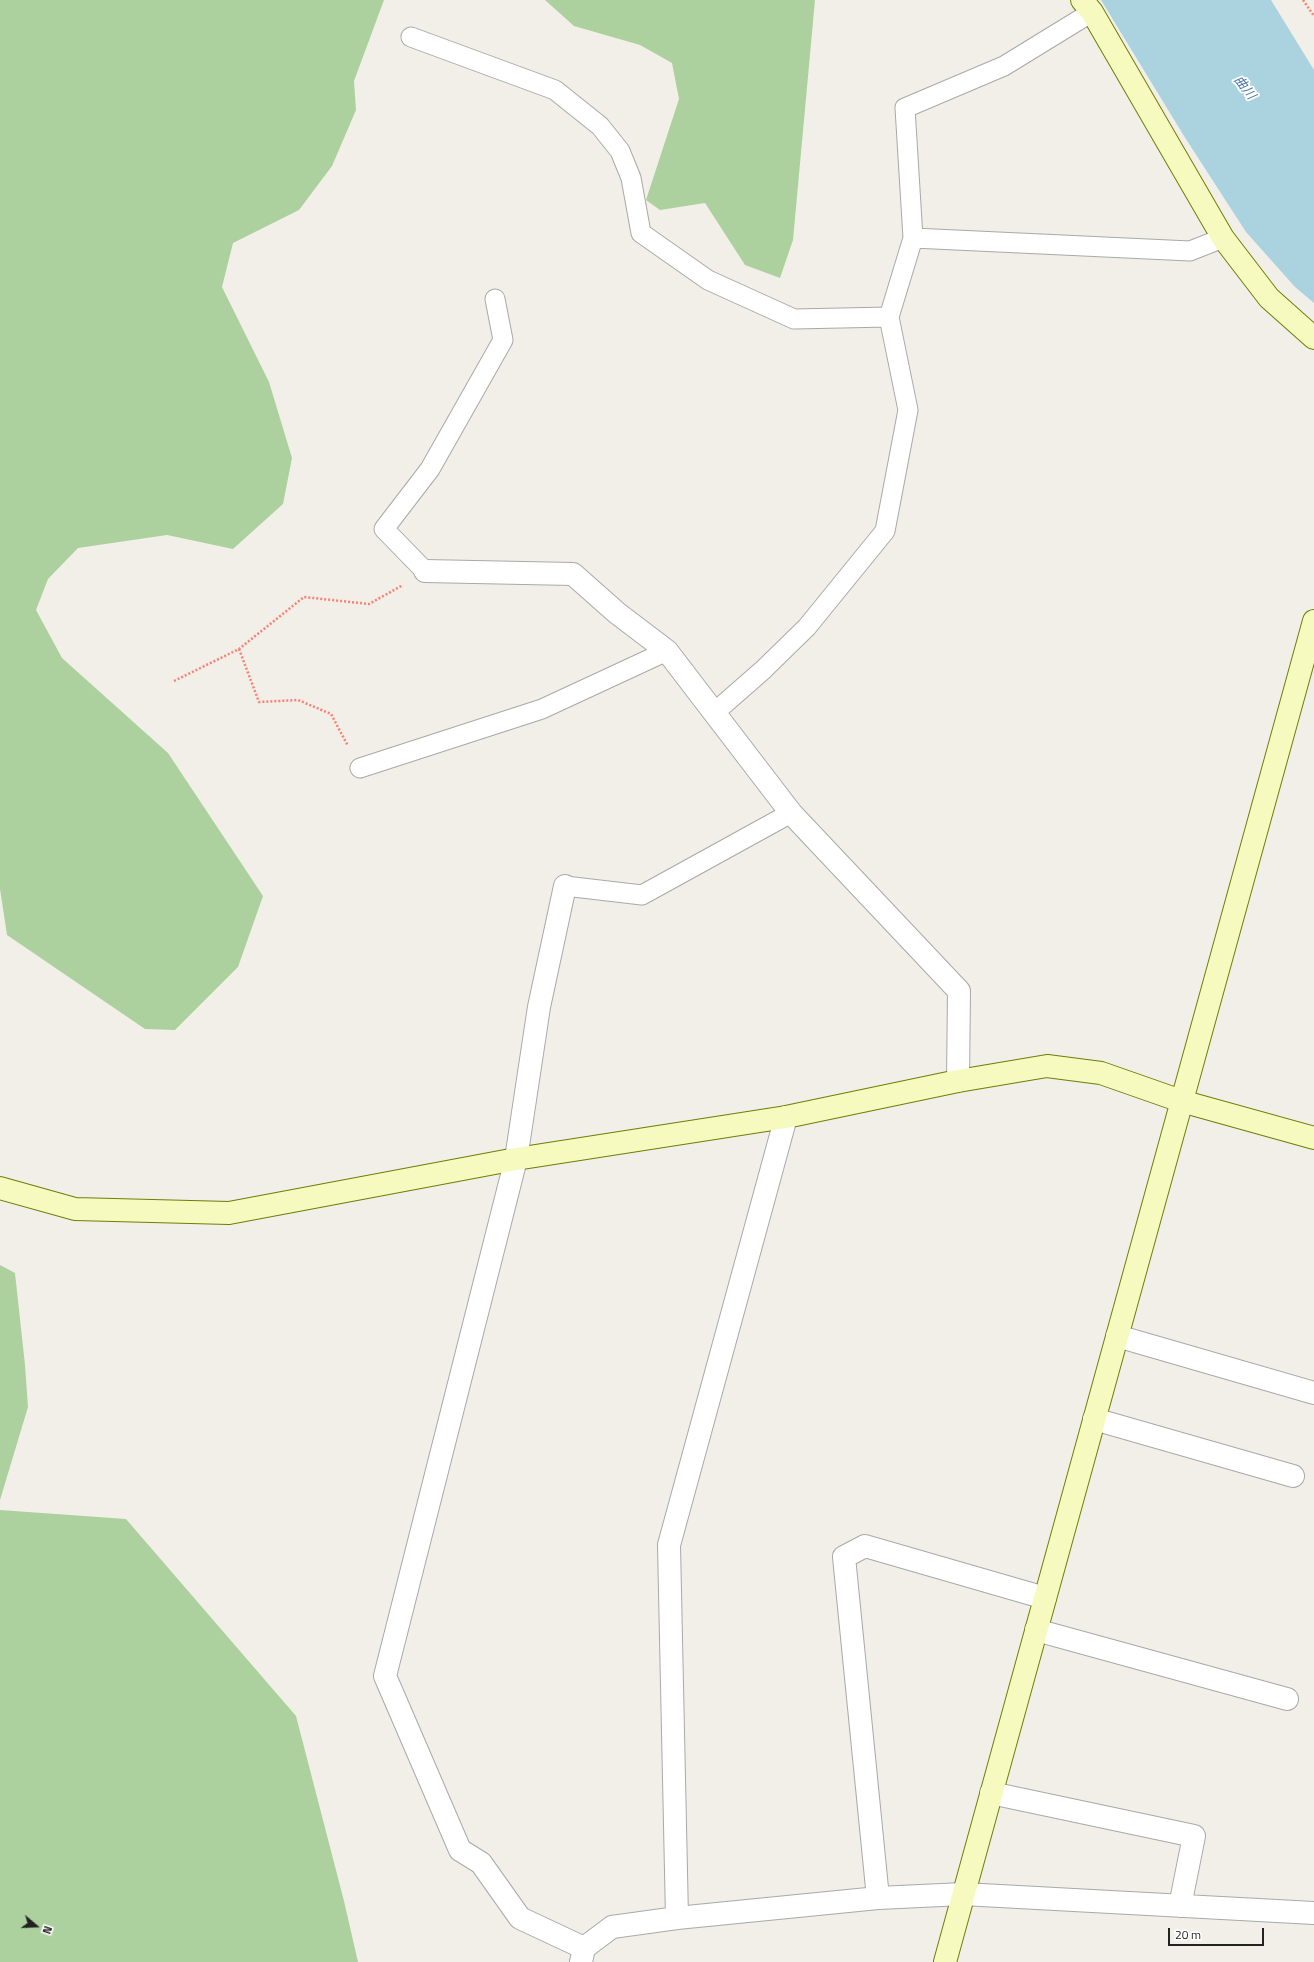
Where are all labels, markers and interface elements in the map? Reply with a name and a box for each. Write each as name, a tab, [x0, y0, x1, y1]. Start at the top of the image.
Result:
water label: 曲川	[1230, 73, 1258, 103]
north arrow	[16, 1906, 56, 1946]
scale bar	[1170, 1920, 1266, 1946]
text: N	[39, 1924, 56, 1936]
text: 20 m	[1175, 1925, 1201, 1944]

